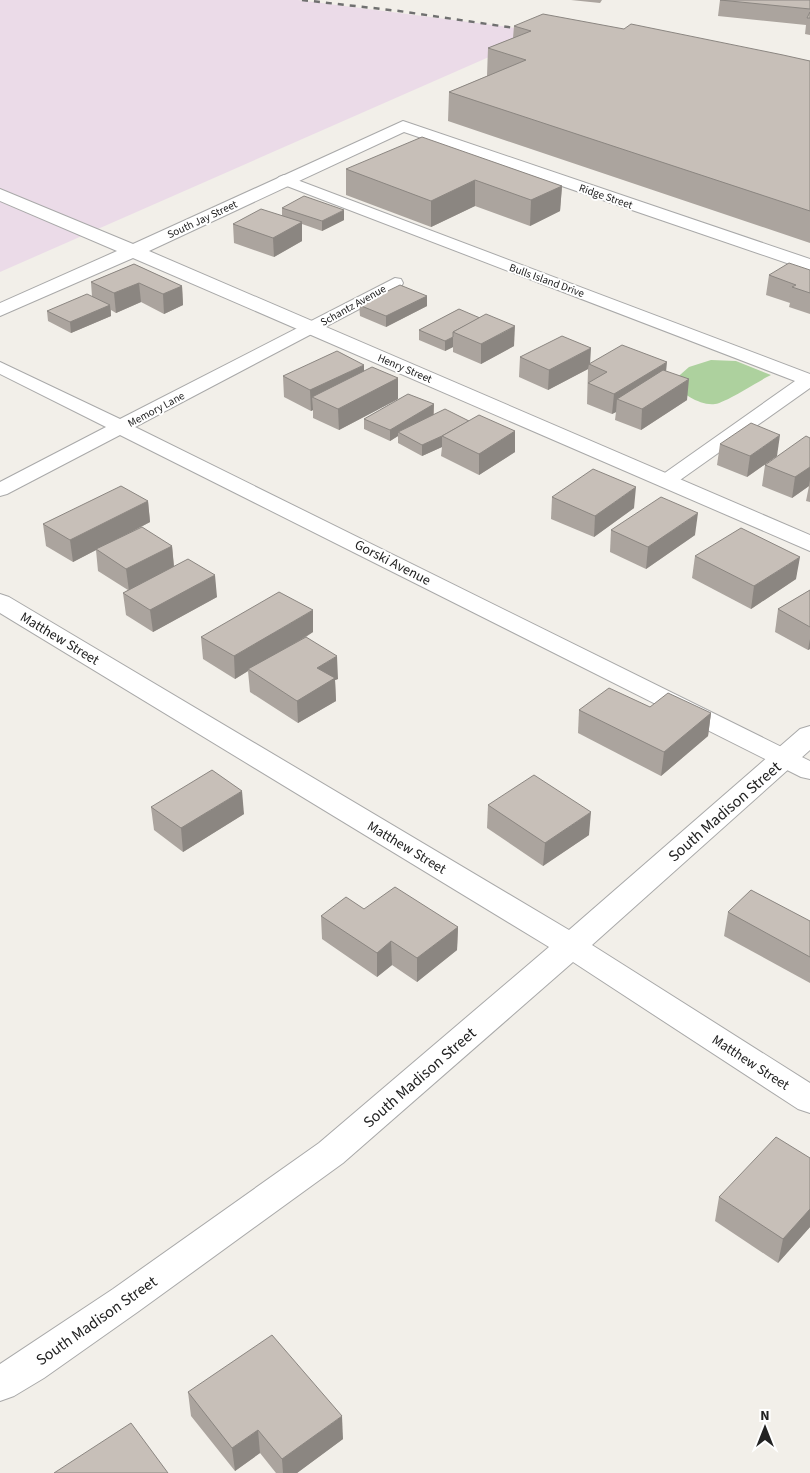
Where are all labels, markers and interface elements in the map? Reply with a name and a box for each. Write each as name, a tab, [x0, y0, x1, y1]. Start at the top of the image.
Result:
street label: Ridge Street	[577, 180, 635, 213]
street label: South Jay Street	[165, 197, 240, 242]
street label: Bulls Island Drive	[507, 260, 587, 301]
street label: Schantz Avenue	[318, 281, 389, 330]
street label: Henry Street	[375, 350, 435, 387]
street label: Memory Lane	[125, 388, 188, 431]
street label: Gorski Avenue	[351, 535, 434, 591]
street label: Matthew Street	[16, 607, 103, 670]
street label: South Madison Street	[663, 756, 786, 867]
street label: Matthew Street	[363, 816, 450, 879]
street label: South Madison Street	[358, 1022, 481, 1133]
street label: Matthew Street	[708, 1030, 793, 1096]
street label: South Madison Street	[32, 1270, 162, 1371]
north arrow	[740, 1403, 790, 1453]
text: N	[760, 1406, 770, 1426]

